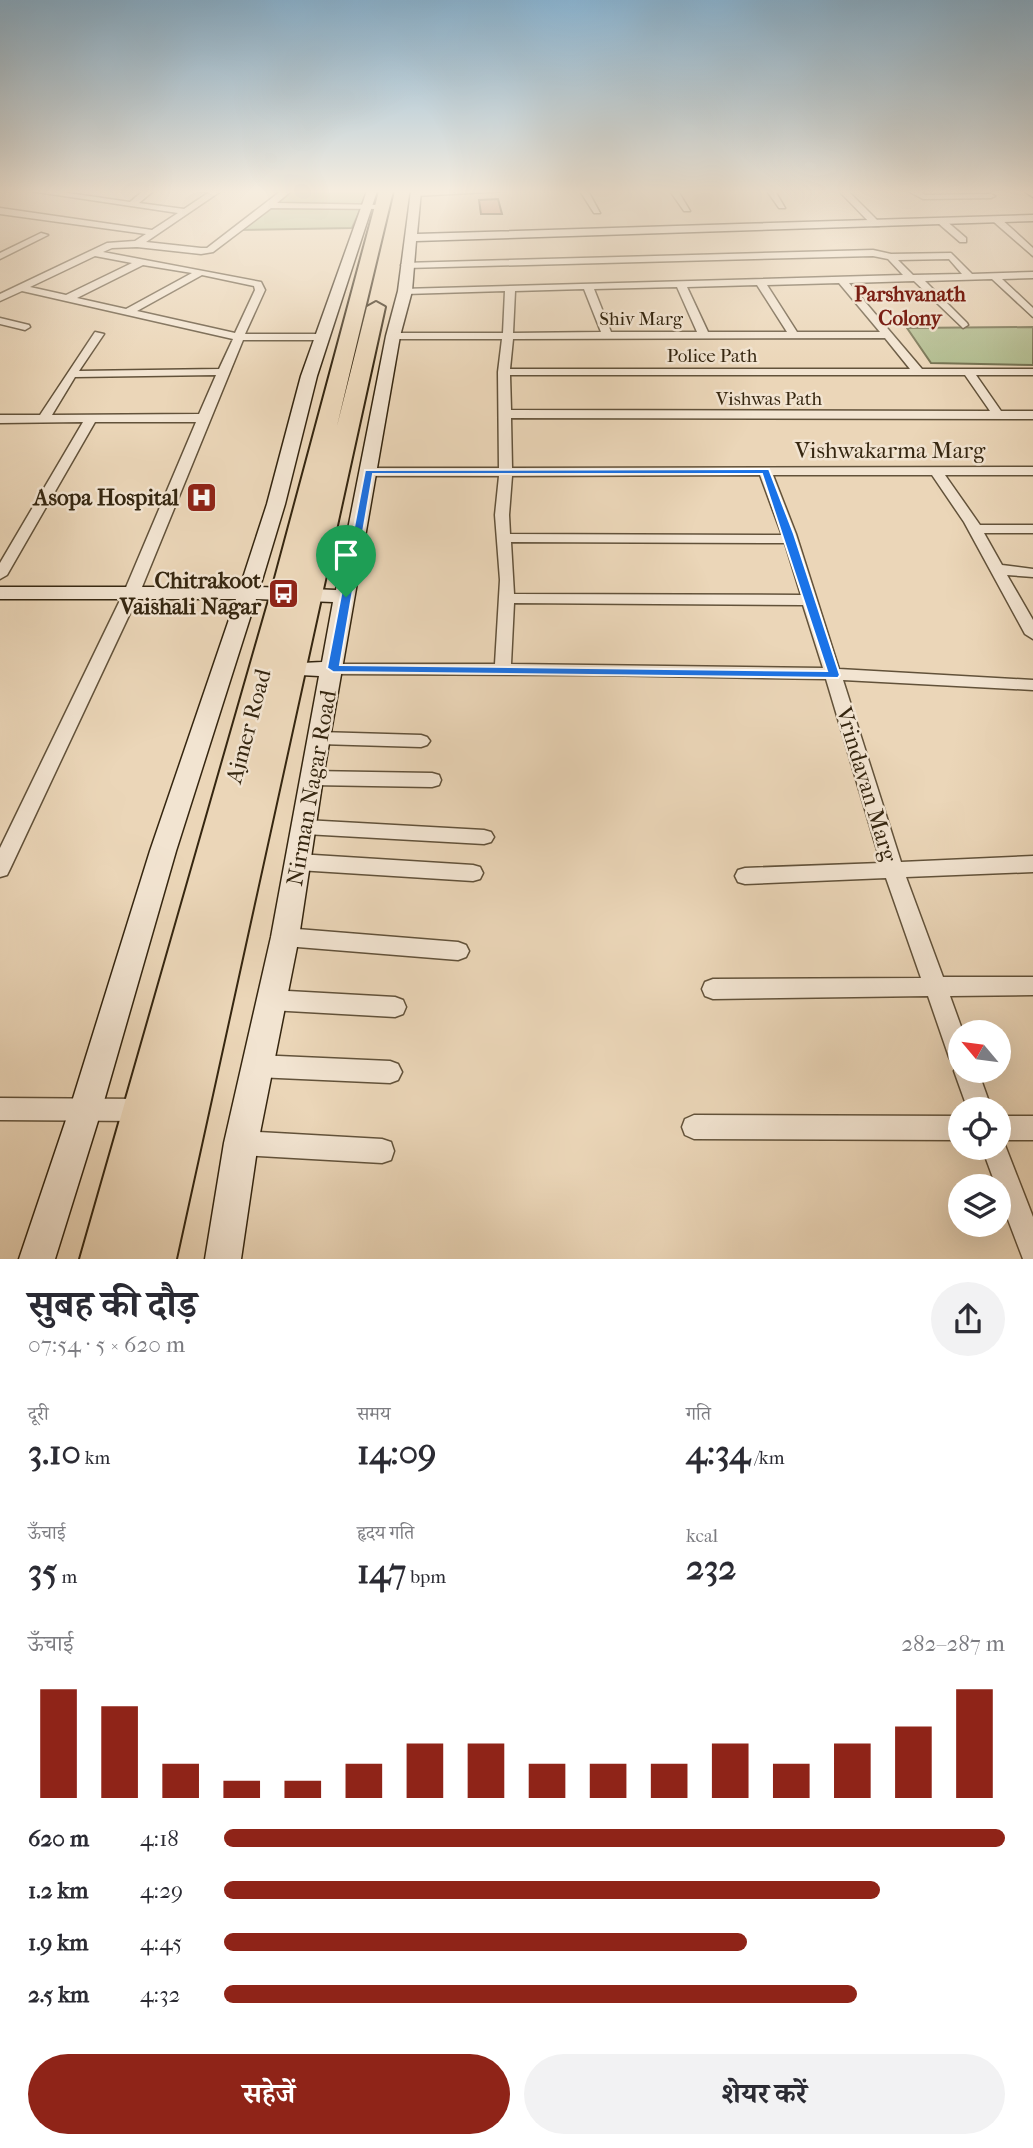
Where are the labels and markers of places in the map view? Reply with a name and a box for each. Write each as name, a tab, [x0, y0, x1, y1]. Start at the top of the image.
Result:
hospital icon: Asopa Hospital	[185, 480, 219, 514]
place label: Asopa Hospital	[32, 484, 180, 511]
pin	[316, 525, 376, 597]
place label: Chitrakoot Vaishali Nagar	[119, 567, 262, 620]
bus stop icon: Chitrakoot Vaishali Nagar	[267, 576, 301, 610]

